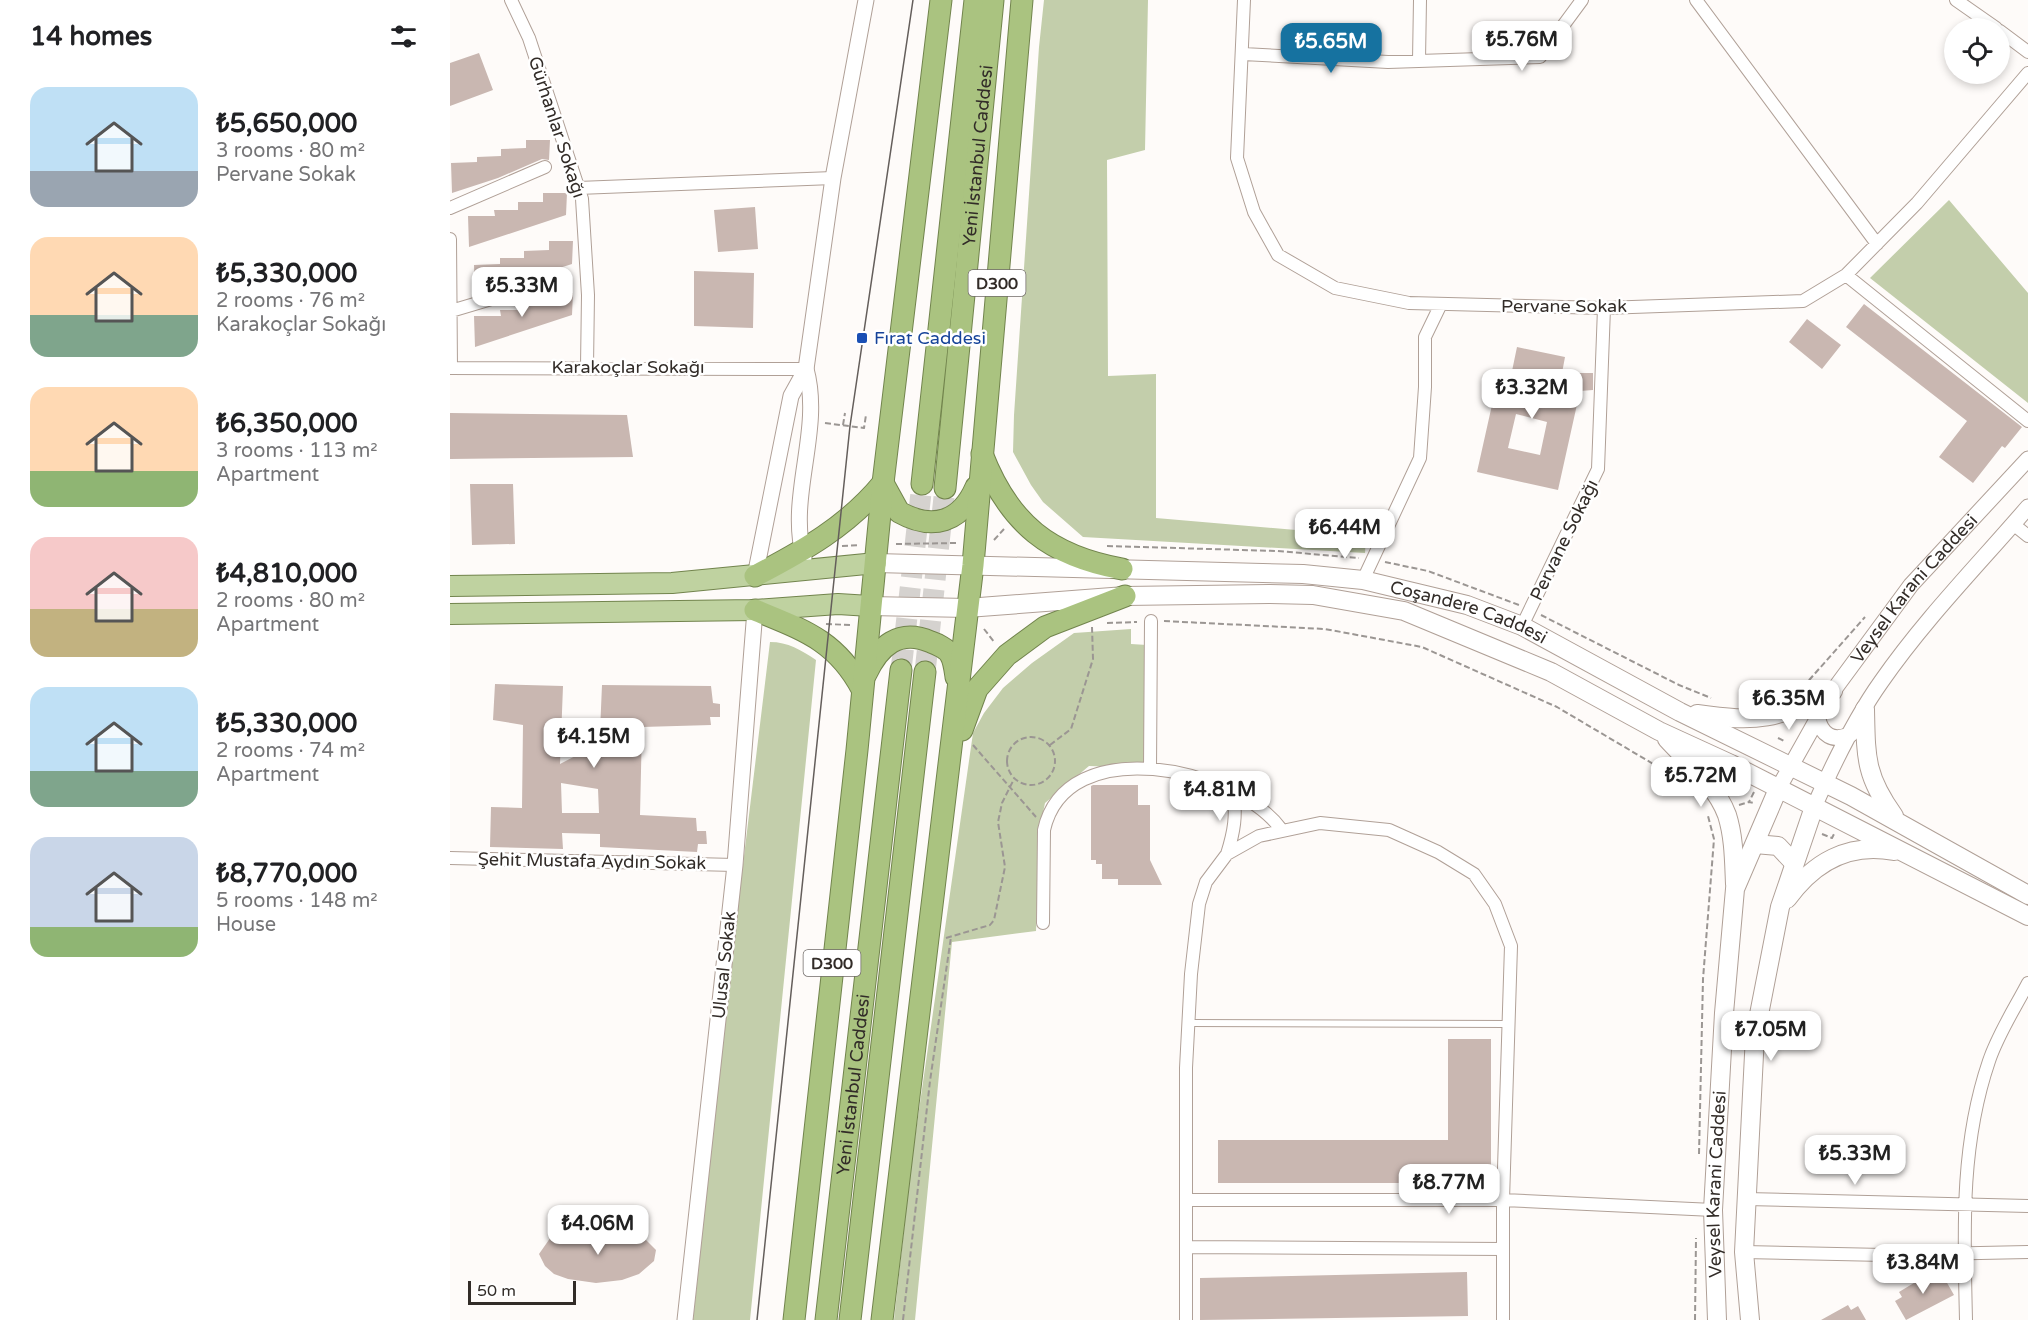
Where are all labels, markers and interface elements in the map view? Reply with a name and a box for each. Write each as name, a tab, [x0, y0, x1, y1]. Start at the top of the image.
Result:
map controls	[1944, 18, 2010, 84]
button: locate	[1944, 18, 2010, 84]
icon: filters	[387, 20, 420, 53]
text: 14 homes	[30, 21, 152, 52]
pin: ₺5.76M	[1473, 21, 1571, 72]
pin: ₺5.65M	[1282, 23, 1380, 74]
text: ₺5.76M	[1486, 28, 1558, 52]
text: ₺5.65M	[1295, 30, 1367, 54]
street label: Gürhanlar Sokağı	[524, 54, 590, 200]
street label: Yeni İstanbul Caddesi	[958, 64, 998, 247]
text: ₺5,650,000	[216, 108, 357, 139]
icon: home	[78, 111, 150, 183]
text: 3 rooms · 80 m²	[216, 139, 365, 163]
text: Pervane Sokak	[216, 163, 356, 187]
text: ₺5,330,000	[216, 258, 357, 289]
icon: home	[78, 261, 150, 333]
pin: ₺5.33M	[473, 267, 571, 318]
road number: D300	[968, 270, 1026, 296]
text: ₺5.33M	[486, 274, 558, 298]
text: 2 rooms · 76 m²	[216, 289, 365, 313]
street label: Pervane Sokak	[1501, 295, 1627, 317]
text: Karakoçlar Sokağı	[216, 313, 386, 337]
place label: Fırat Caddesi	[874, 327, 986, 349]
marker: Fırat Caddesi	[855, 331, 869, 345]
street label: Karakoçlar Sokağı	[551, 356, 705, 378]
pin: ₺3.32M	[1483, 369, 1581, 420]
text: ₺3.32M	[1496, 376, 1568, 400]
text: ₺6,350,000	[216, 408, 358, 439]
icon: home	[78, 411, 150, 483]
text: 3 rooms · 113 m²	[216, 439, 378, 463]
text: Apartment	[216, 463, 319, 487]
street label: Pervane Sokağı	[1525, 476, 1603, 604]
pin: ₺6.44M	[1296, 509, 1394, 560]
street label: Veysel Karani Caddesi	[1846, 510, 1982, 668]
text: ₺6.44M	[1309, 516, 1381, 540]
text: ₺4,810,000	[216, 558, 357, 589]
icon: home	[78, 561, 150, 633]
street label: Coşandere Caddesi	[1388, 576, 1551, 649]
text: 2 rooms · 80 m²	[216, 589, 365, 613]
text: Apartment	[216, 613, 319, 637]
pin: ₺6.35M	[1740, 680, 1838, 731]
text: ₺6.35M	[1753, 687, 1825, 711]
text: ₺5,330,000	[216, 708, 357, 739]
icon: home	[78, 711, 150, 783]
pin: ₺4.15M	[545, 718, 643, 769]
text: ₺4.15M	[558, 725, 630, 749]
text: 2 rooms · 74 m²	[216, 739, 365, 763]
pin: ₺5.72M	[1652, 757, 1750, 808]
text: Apartment	[216, 763, 319, 787]
text: ₺5.72M	[1665, 764, 1737, 788]
pin: ₺4.81M	[1171, 771, 1269, 822]
text: ₺4.81M	[1184, 778, 1256, 802]
street label: Şehit Mustafa Aydın Sokak	[478, 848, 707, 874]
text: ₺8,770,000	[216, 858, 357, 889]
icon: home	[78, 861, 150, 933]
text: 5 rooms · 148 m²	[216, 889, 378, 913]
street label: Ulusal Sokak	[707, 910, 741, 1020]
text: House	[216, 913, 276, 937]
road number: D300	[804, 950, 860, 976]
street label: Yeni İstanbul Caddesi	[832, 993, 875, 1176]
pin: ₺7.05M	[1722, 1011, 1820, 1062]
text: ₺7.05M	[1735, 1018, 1807, 1042]
street label: Veysel Karani Caddesi	[1702, 1090, 1731, 1278]
pin: ₺5.33M	[1806, 1135, 1904, 1186]
text: ₺5.33M	[1819, 1142, 1891, 1166]
pin: ₺8.77M	[1400, 1164, 1498, 1215]
text: ₺8.77M	[1413, 1171, 1485, 1195]
pin: ₺4.06M	[549, 1205, 647, 1256]
text: ₺4.06M	[562, 1212, 634, 1236]
pin: ₺3.84M	[1874, 1244, 1972, 1295]
text: ₺3.84M	[1887, 1251, 1959, 1275]
scale bar	[468, 1278, 576, 1306]
text: 50 m	[477, 1281, 516, 1301]

